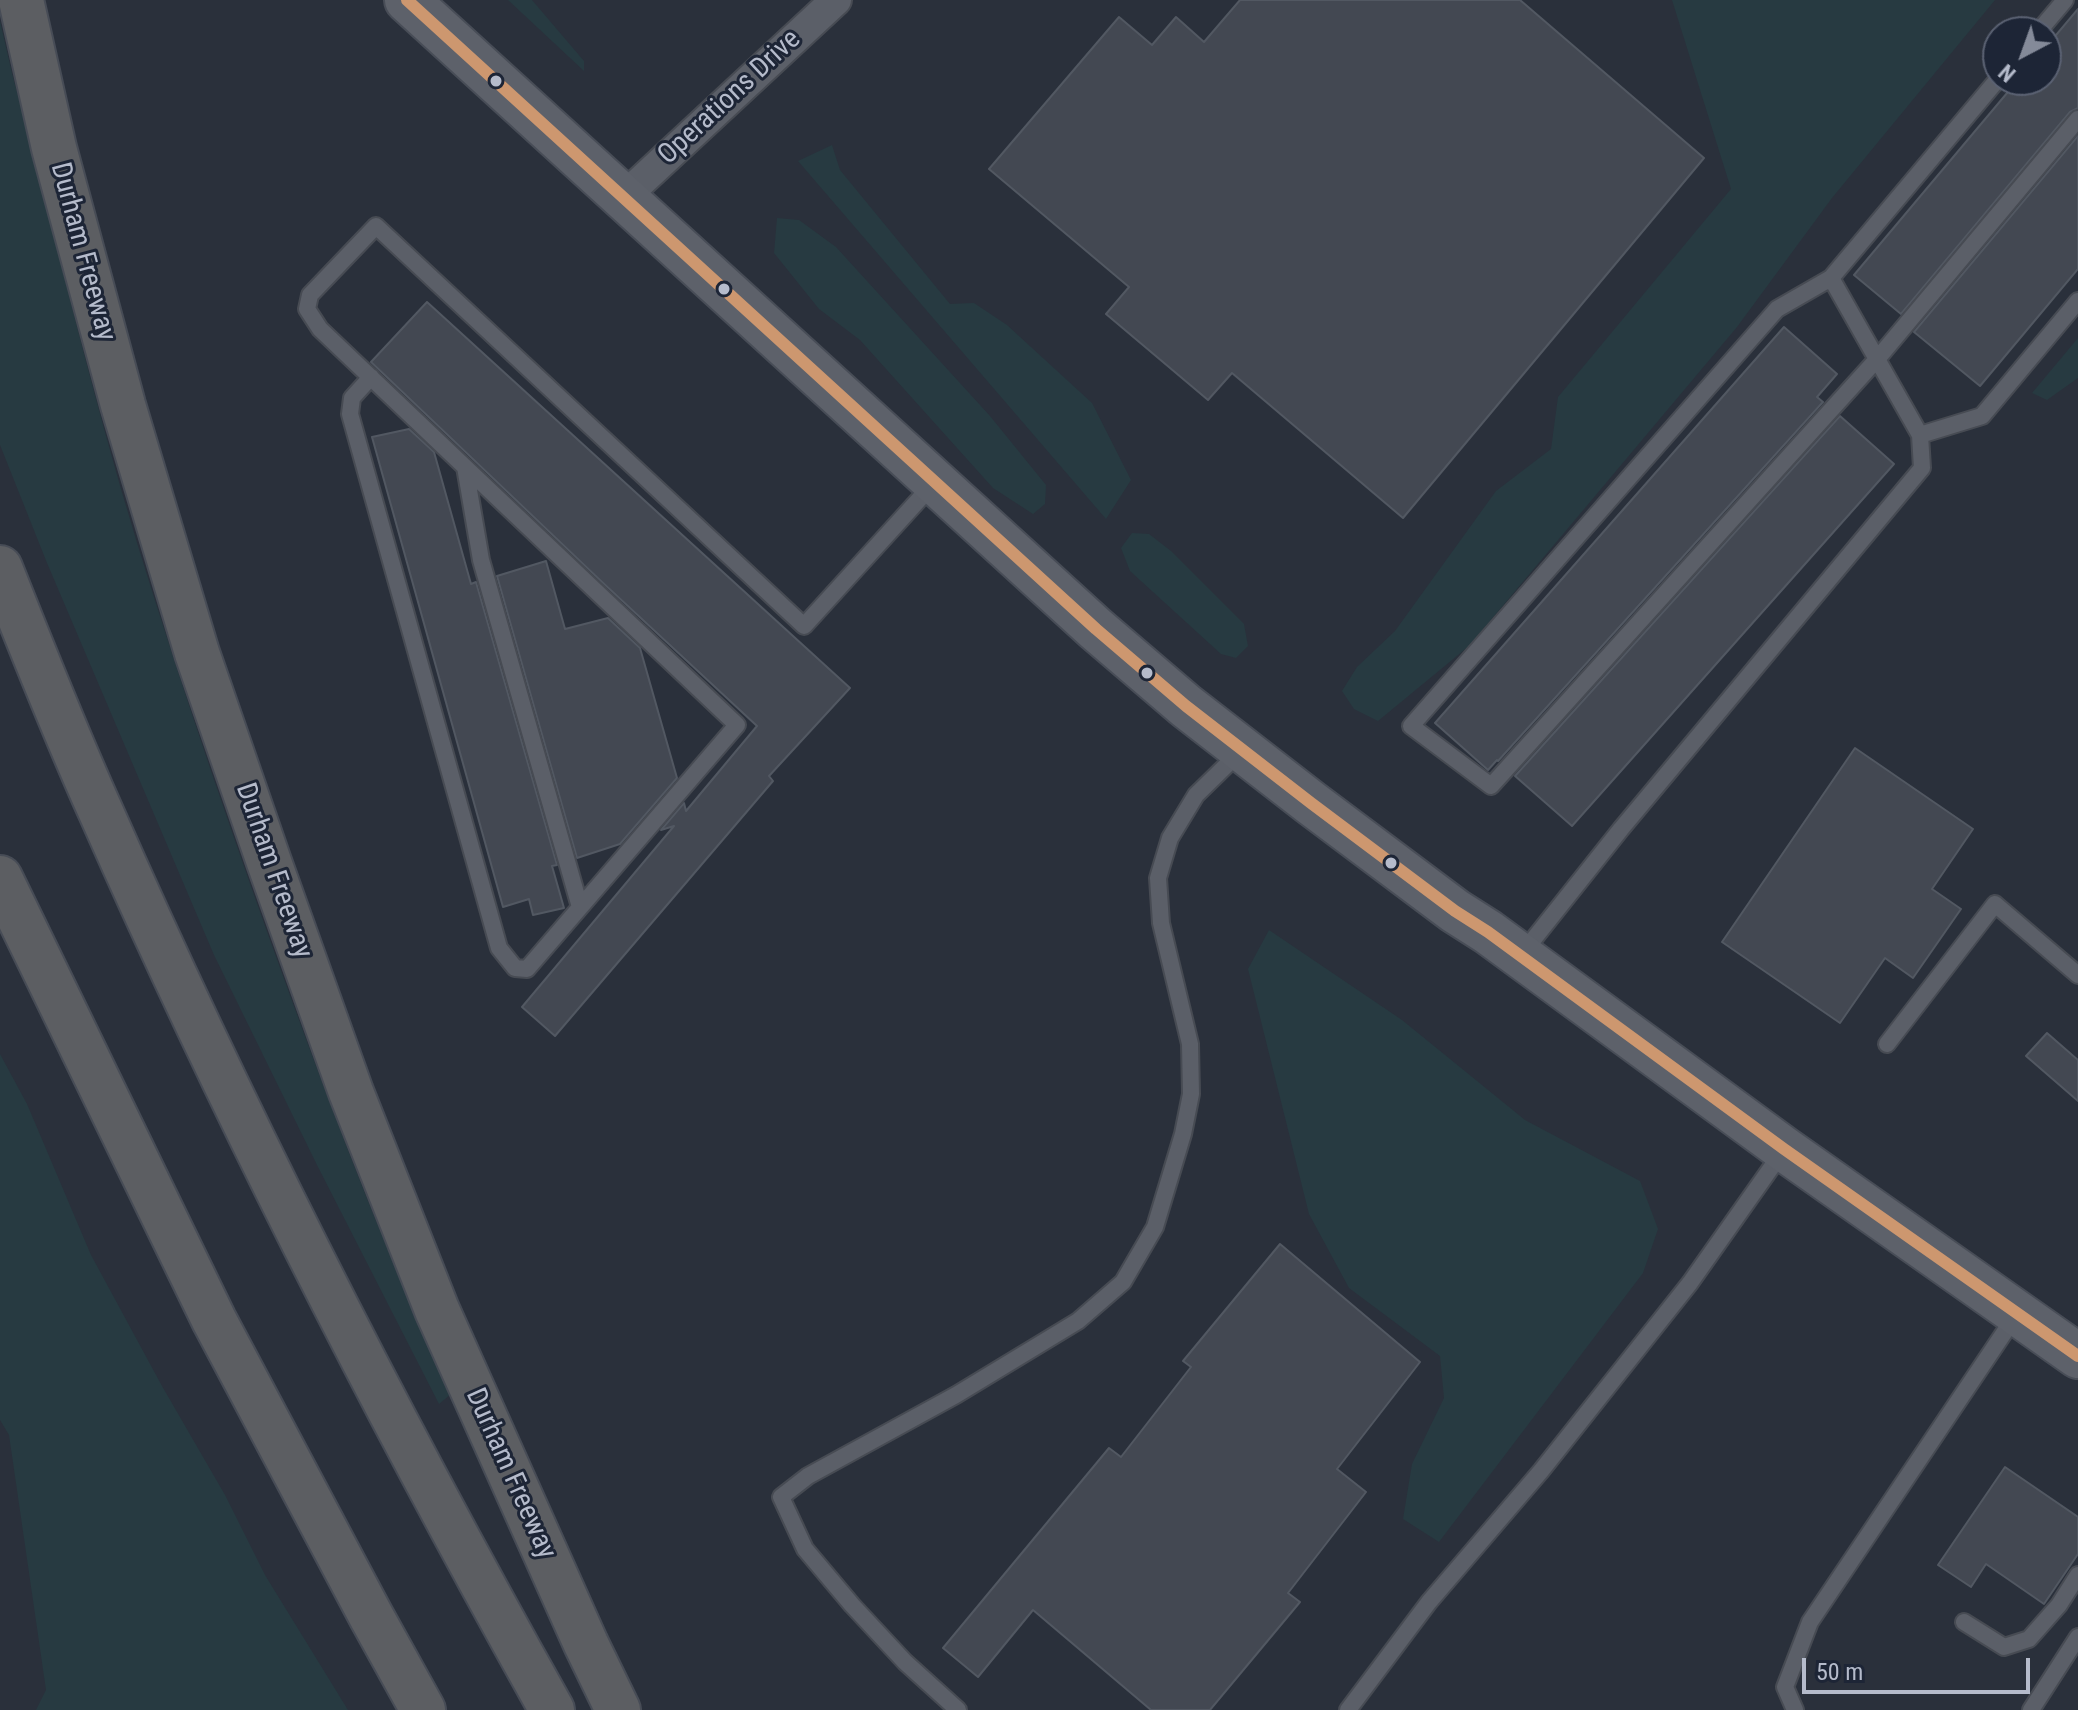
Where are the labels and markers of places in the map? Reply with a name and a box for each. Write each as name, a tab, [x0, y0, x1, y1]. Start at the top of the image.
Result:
unlabelled marker	[488, 73, 504, 89]
unlabelled marker	[716, 281, 732, 297]
unlabelled marker	[1139, 665, 1155, 681]
unlabelled marker	[1383, 855, 1399, 871]

